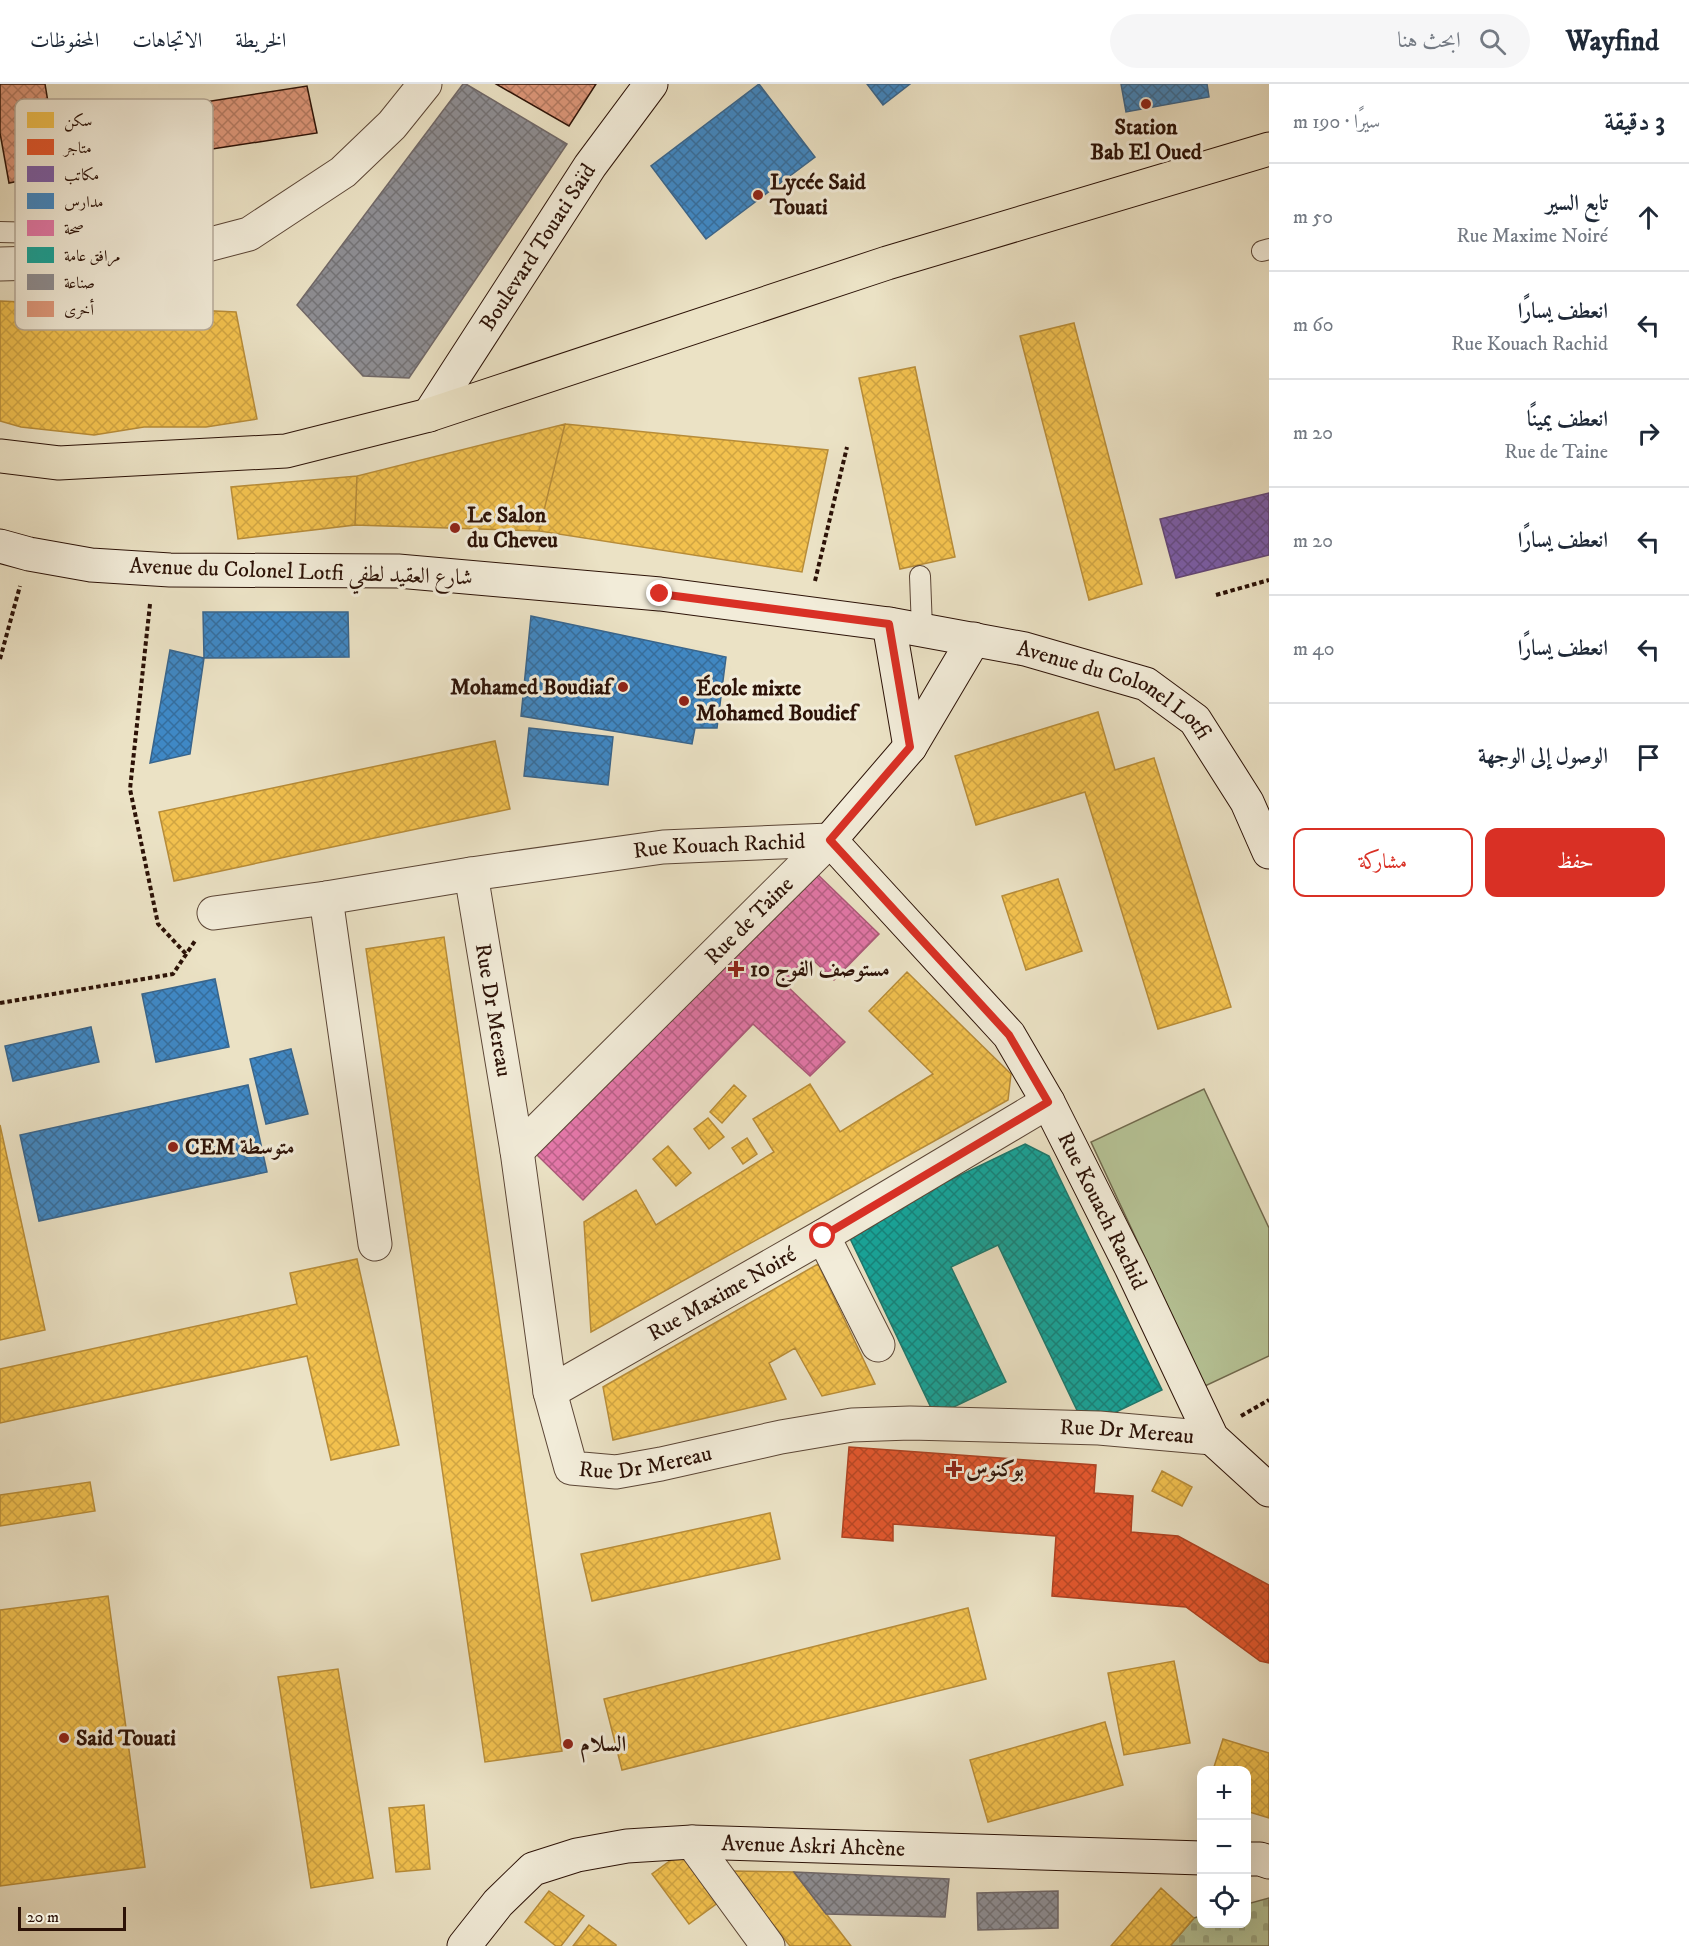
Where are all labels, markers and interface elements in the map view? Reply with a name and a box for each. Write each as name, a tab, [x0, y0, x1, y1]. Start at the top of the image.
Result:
search box	[1110, 14, 1530, 68]
text: Wayfind	[1566, 24, 1659, 59]
icon: search	[1476, 25, 1509, 58]
text: ابحث هنا	[1397, 27, 1461, 54]
text: المحفوظات	[30, 28, 99, 54]
text: الاتجاهات	[132, 28, 202, 54]
text: الخريطة	[235, 28, 286, 54]
marker: Station Bab El Oued	[1139, 97, 1153, 111]
legend	[15, 99, 213, 330]
text: 3 دقيقة	[1604, 106, 1665, 139]
text: سيرًا · 190 m	[1293, 110, 1380, 135]
text: سكن	[64, 111, 92, 132]
place label: Station Bab El Oued	[1090, 114, 1203, 166]
text: متاجر	[62, 138, 92, 158]
street label: Boulevard Touati Saïd	[474, 158, 602, 336]
text: مكاتب	[64, 165, 99, 185]
place label: Lycée Said Touati	[769, 169, 867, 221]
marker: Lycée Said Touati	[751, 188, 765, 202]
text: تابع السير	[1546, 190, 1608, 217]
text: مدارس	[64, 192, 104, 212]
icon: ahead	[1632, 201, 1665, 234]
text: 50 m	[1293, 205, 1333, 230]
text: صحة	[64, 219, 84, 239]
text: Rue Maxime Noiré	[1457, 224, 1608, 249]
text: مرافق عامة	[64, 246, 121, 267]
text: صناعة	[64, 273, 95, 293]
text: أخرى	[64, 298, 94, 320]
text: انعطف يسارًا	[1518, 298, 1608, 325]
icon: left	[1632, 309, 1665, 342]
text: 60 m	[1293, 313, 1334, 338]
text: Rue Kouach Rachid	[1451, 332, 1608, 357]
text: انعطف يمينًا	[1527, 406, 1608, 433]
icon: right	[1632, 417, 1665, 450]
text: 20 m	[1293, 421, 1333, 446]
text: Rue de Taine	[1504, 440, 1608, 465]
place label: Le Salon du Cheveu	[467, 502, 558, 554]
marker: Le Salon du Cheveu	[448, 521, 462, 535]
icon: left	[1632, 525, 1665, 558]
text: انعطف يسارًا	[1518, 527, 1608, 554]
text: 20 m	[1293, 529, 1333, 554]
street label: Avenue du Colonel Lotfi شارع العقيد لطفي	[129, 553, 473, 599]
route end	[646, 580, 672, 606]
icon: left	[1632, 633, 1665, 666]
street label: Avenue du Colonel Lotfi	[1015, 634, 1217, 744]
text: انعطف يسارًا	[1518, 635, 1608, 662]
text: 40 m	[1293, 637, 1335, 662]
place label: Mohamed Boudiaf	[450, 674, 615, 701]
place label: École mixte Mohamed Boudief	[696, 674, 861, 727]
marker: Mohamed Boudiaf	[616, 680, 630, 694]
marker: École mixte Mohamed Boudief	[677, 694, 691, 708]
icon: arrive	[1632, 741, 1665, 774]
text: الوصول إلى الوجهة	[1478, 743, 1608, 770]
street label: Rue Kouach Rachid	[631, 828, 806, 865]
button: مشاركة	[1293, 828, 1473, 897]
button: حفظ	[1485, 828, 1665, 897]
street label: Rue de Taine	[699, 871, 799, 970]
street label: Rue Dr Mereau	[469, 942, 518, 1079]
place label: مستوصف الفوج 10	[750, 956, 890, 988]
marker: مستوصف الفوج 10	[727, 960, 745, 978]
street label: Rue Kouach Rachid	[1052, 1127, 1153, 1294]
place label: CEM متوسطة	[185, 1134, 295, 1161]
marker: CEM متوسطة	[166, 1140, 180, 1154]
route start	[809, 1222, 835, 1248]
street label: Rue Maxime Noiré	[643, 1241, 801, 1347]
street label: Rue Dr Mereau	[1059, 1413, 1195, 1450]
street label: Rue Dr Mereau	[578, 1440, 714, 1486]
place label: بوكنوس	[966, 1456, 1024, 1483]
marker: بوكنوس	[947, 1462, 961, 1476]
place label: Said Touati	[76, 1725, 176, 1752]
marker: Said Touati	[57, 1731, 71, 1745]
place label: السلام	[580, 1731, 626, 1763]
marker: السلام	[561, 1737, 575, 1751]
map controls	[1197, 1766, 1251, 1928]
button: +	[1197, 1766, 1251, 1820]
button: −	[1197, 1820, 1251, 1874]
street label: Avenue Askri Ahcène	[721, 1829, 905, 1862]
button: locate	[1197, 1874, 1251, 1928]
scale bar	[18, 1904, 126, 1932]
text: 20 m	[27, 1907, 59, 1927]

